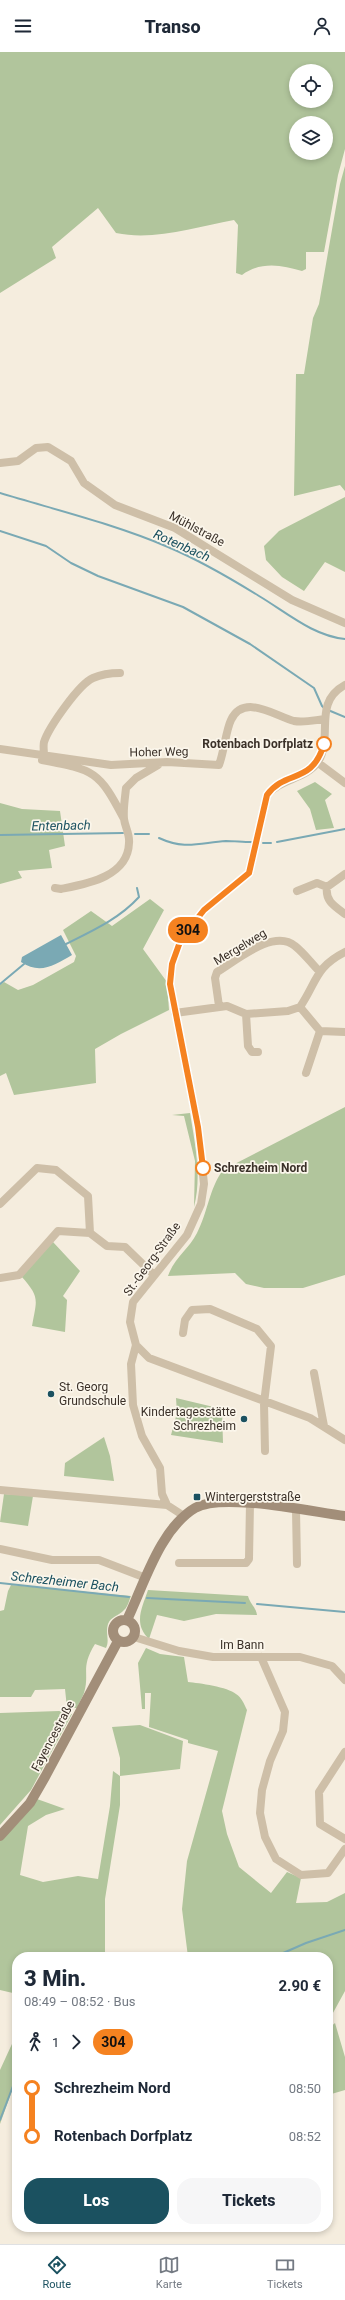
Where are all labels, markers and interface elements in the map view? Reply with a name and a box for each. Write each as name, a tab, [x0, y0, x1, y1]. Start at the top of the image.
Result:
icon: menu	[12, 15, 34, 37]
icon: person	[311, 15, 333, 37]
text: Transo	[144, 16, 201, 37]
map controls	[289, 64, 333, 160]
button: locate	[289, 64, 333, 108]
button: layers	[289, 116, 333, 160]
street label: Mühlstraße	[167, 509, 227, 549]
water label: Rotenbach	[151, 526, 212, 565]
marker: Rotenbach Dorfplatz	[316, 736, 332, 752]
place label: Rotenbach Dorfplatz	[202, 737, 313, 751]
street label: Hoher Weg	[129, 744, 189, 760]
water label: Entenbach	[31, 817, 91, 834]
line badge: 304	[165, 917, 211, 943]
text: 304	[176, 922, 200, 938]
street label: Mergelweg	[211, 926, 269, 968]
marker: Schrezheim Nord	[195, 1160, 211, 1176]
place label: Schrezheim Nord	[214, 1161, 308, 1175]
street label: St.-Georg-Straße	[121, 1219, 183, 1299]
place label: St. Georg Grundschule	[59, 1380, 126, 1408]
marker: St. Georg Grundschule	[46, 1389, 56, 1399]
place label: Kindertagesstätte Schrezheim	[141, 1405, 236, 1433]
marker: Kindertagesstätte Schrezheim	[239, 1414, 249, 1424]
place label: Wintergerststraße	[205, 1490, 301, 1504]
marker: Wintergerststraße	[192, 1492, 202, 1502]
water label: Schrezheimer Bach	[10, 1568, 120, 1595]
street label: Im Bann	[220, 1638, 264, 1652]
street label: Fayencestraße	[28, 1698, 78, 1774]
text: 3 Min.	[24, 1966, 86, 1991]
text: 2.90 €	[278, 1977, 321, 1995]
text: 08:49 – 08:52 · Bus	[24, 1994, 136, 2009]
icon: walk	[24, 2031, 46, 2053]
icon: forward	[65, 2031, 87, 2053]
text: 304	[101, 2034, 125, 2050]
text: 1	[52, 2035, 59, 2050]
text: Schrezheim Nord	[54, 2079, 171, 2097]
text: 08:50	[289, 2081, 321, 2096]
text: Rotenbach Dorfplatz	[54, 2127, 192, 2145]
text: 08:52	[289, 2129, 321, 2144]
button: Los	[24, 2178, 169, 2224]
button: Tickets	[177, 2178, 321, 2224]
tab: Route	[42, 2254, 71, 2291]
tab: Karte	[156, 2254, 182, 2291]
tab: Tickets	[267, 2254, 303, 2291]

